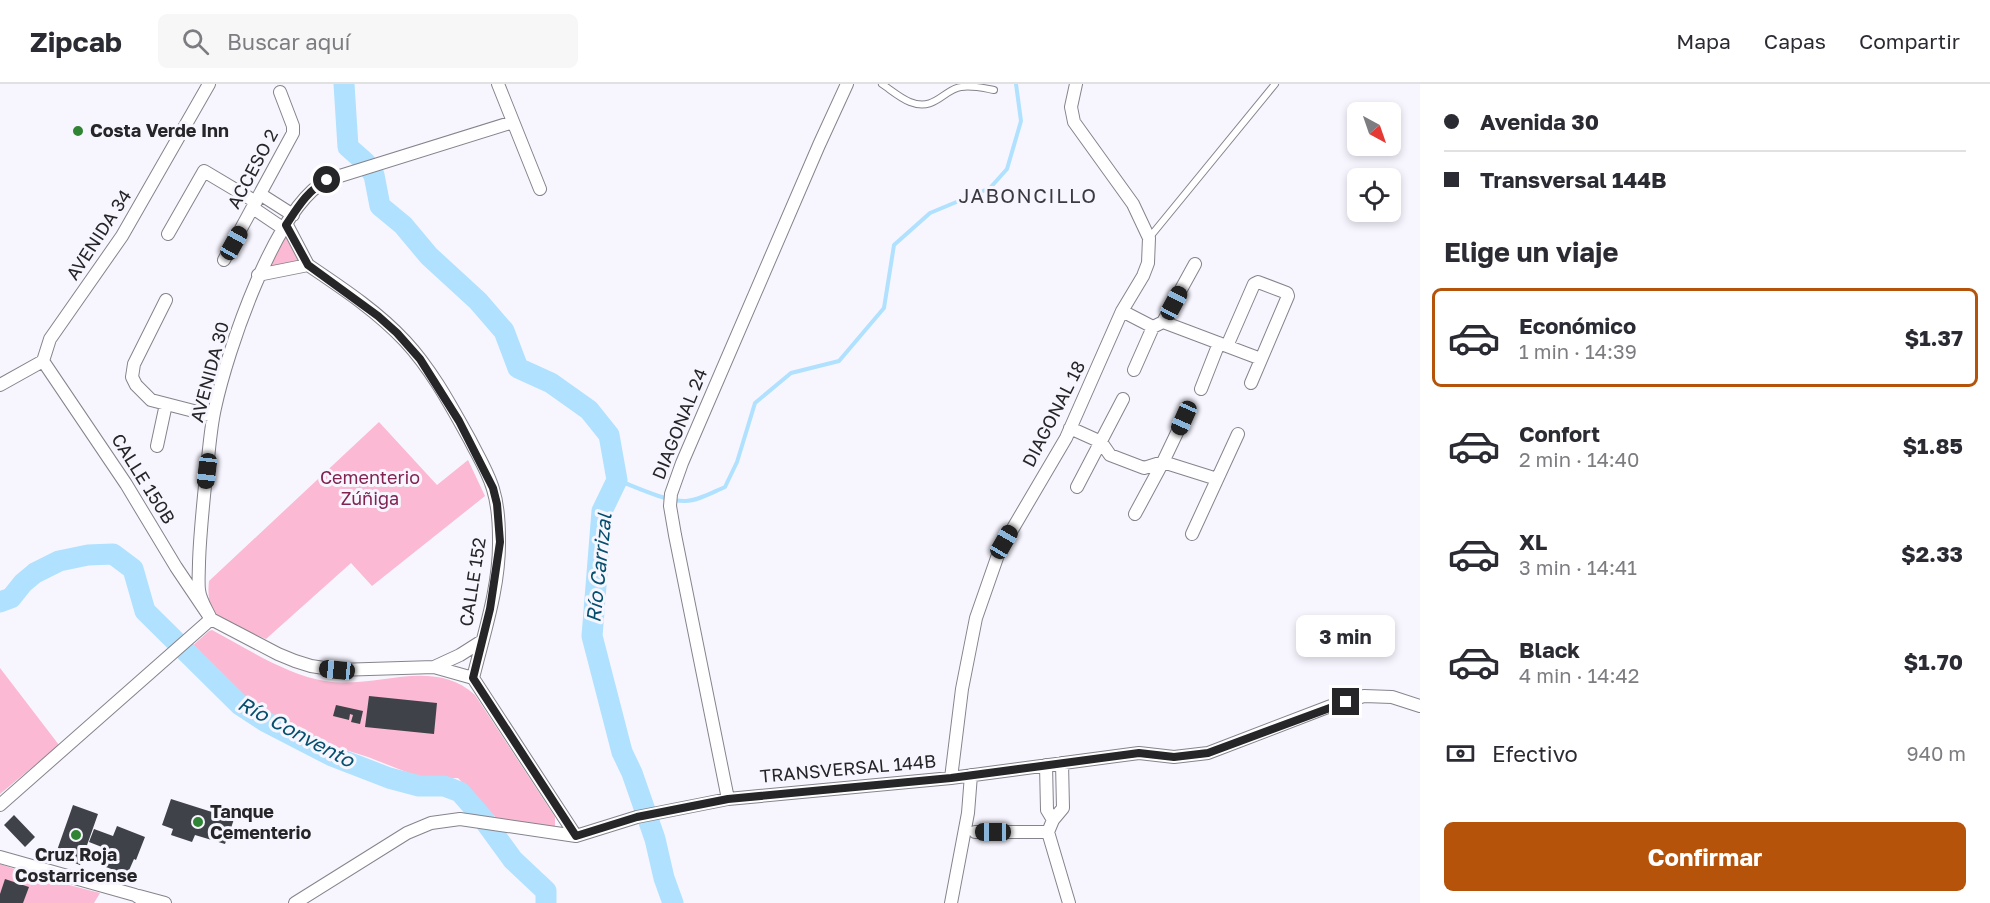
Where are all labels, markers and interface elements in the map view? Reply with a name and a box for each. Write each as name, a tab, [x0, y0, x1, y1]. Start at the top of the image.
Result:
search box	[158, 14, 578, 68]
text: Zipcab	[30, 25, 122, 58]
icon: search	[179, 25, 212, 58]
text: Buscar aquí	[227, 28, 350, 55]
text: Mapa	[1676, 28, 1731, 54]
text: Capas	[1764, 28, 1826, 54]
text: Compartir	[1859, 28, 1960, 54]
north arrow	[1347, 102, 1401, 156]
map controls	[1347, 102, 1401, 222]
text: Avenida 30	[1480, 108, 1599, 135]
place label: Costa Verde Inn	[90, 119, 229, 141]
marker: Costa Verde Inn	[71, 124, 85, 138]
street label: ACCESO 2	[222, 125, 282, 212]
route start	[313, 166, 340, 193]
text: Transversal 144B	[1480, 166, 1666, 193]
button: locate	[1347, 168, 1401, 222]
district label: JABONCILLO	[959, 183, 1097, 207]
street label: AVENIDA 34	[61, 185, 135, 284]
car	[217, 223, 251, 263]
text: Elige un viaje	[1444, 236, 1618, 268]
car	[1158, 283, 1190, 323]
icon: car	[1447, 311, 1501, 365]
text: Económico	[1519, 312, 1636, 339]
street label: AVENIDA 30	[185, 319, 233, 424]
text: $1.37	[1904, 324, 1963, 351]
text: 1 min · 14:39	[1519, 339, 1637, 363]
street label: DIAGONAL 18	[1017, 357, 1089, 470]
street label: DIAGONAL 24	[647, 365, 711, 482]
car	[1168, 398, 1200, 438]
icon: car	[1447, 419, 1501, 473]
text: Confort	[1519, 420, 1600, 447]
street label: CALLE 150B	[107, 429, 180, 528]
text: $1.85	[1902, 432, 1963, 459]
text: 2 min · 14:40	[1519, 447, 1639, 471]
car	[196, 452, 218, 490]
park label: Cementerio Zúñiga	[320, 466, 420, 509]
water label: Río Carrizal	[580, 511, 616, 624]
car	[987, 522, 1021, 562]
icon: car	[1447, 527, 1501, 581]
text: XL	[1519, 528, 1547, 555]
street label: CALLE 152	[454, 536, 490, 628]
text: $2.33	[1901, 540, 1963, 567]
text: 3 min · 14:41	[1519, 555, 1637, 579]
callout: 3 min	[1296, 615, 1396, 657]
text: 3 min	[1319, 624, 1372, 648]
icon: car	[1447, 635, 1501, 689]
text: Black	[1519, 636, 1580, 663]
text: $1.70	[1904, 648, 1963, 675]
car	[318, 659, 356, 681]
text: 4 min · 14:42	[1519, 663, 1639, 687]
route end	[1332, 688, 1359, 715]
water label: Río Convento	[234, 690, 359, 772]
icon: cash	[1444, 737, 1477, 770]
text: Efectivo	[1492, 740, 1578, 767]
text: 940 m	[1907, 741, 1966, 765]
street label: TRANSVERSAL 144B	[759, 749, 937, 787]
place label: Tanque Cementerio	[210, 800, 311, 843]
marker: Tanque Cementerio	[191, 815, 205, 829]
button: Confirmar	[1444, 822, 1966, 891]
car	[975, 823, 1011, 841]
marker: Cruz Roja Costarricense	[69, 828, 83, 842]
place label: Cruz Roja Costarricense	[15, 843, 138, 886]

